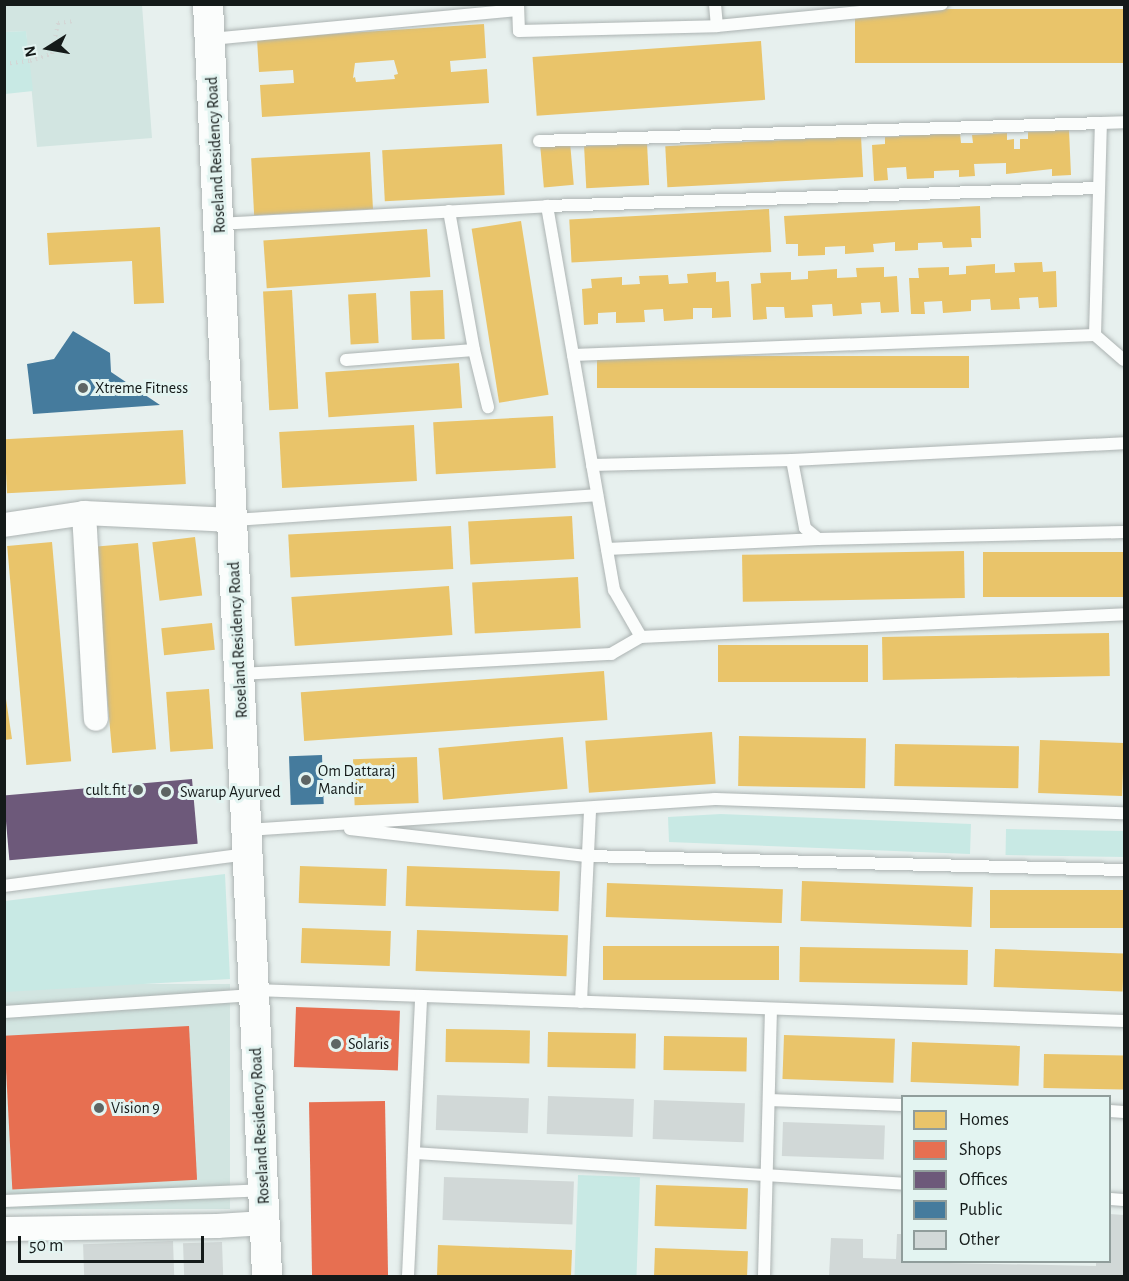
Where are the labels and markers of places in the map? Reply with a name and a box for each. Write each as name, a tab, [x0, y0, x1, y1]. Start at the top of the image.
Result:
place label: Xtreme Fitness	[95, 378, 188, 398]
marker: Xtreme Fitness	[76, 381, 90, 395]
place label: Om Dattaraj Mandir	[318, 761, 395, 799]
marker: Om Dattaraj Mandir	[299, 773, 313, 787]
place label: cult.fit	[85, 780, 126, 800]
place label: Swarup Ayurved	[180, 782, 280, 802]
marker: cult.fit	[131, 783, 145, 797]
marker: Swarup Ayurved	[157, 783, 175, 801]
place label: Solaris	[348, 1034, 389, 1054]
marker: Solaris	[329, 1037, 343, 1051]
place label: Vision 9	[111, 1098, 160, 1118]
marker: Vision 9	[92, 1101, 106, 1115]

